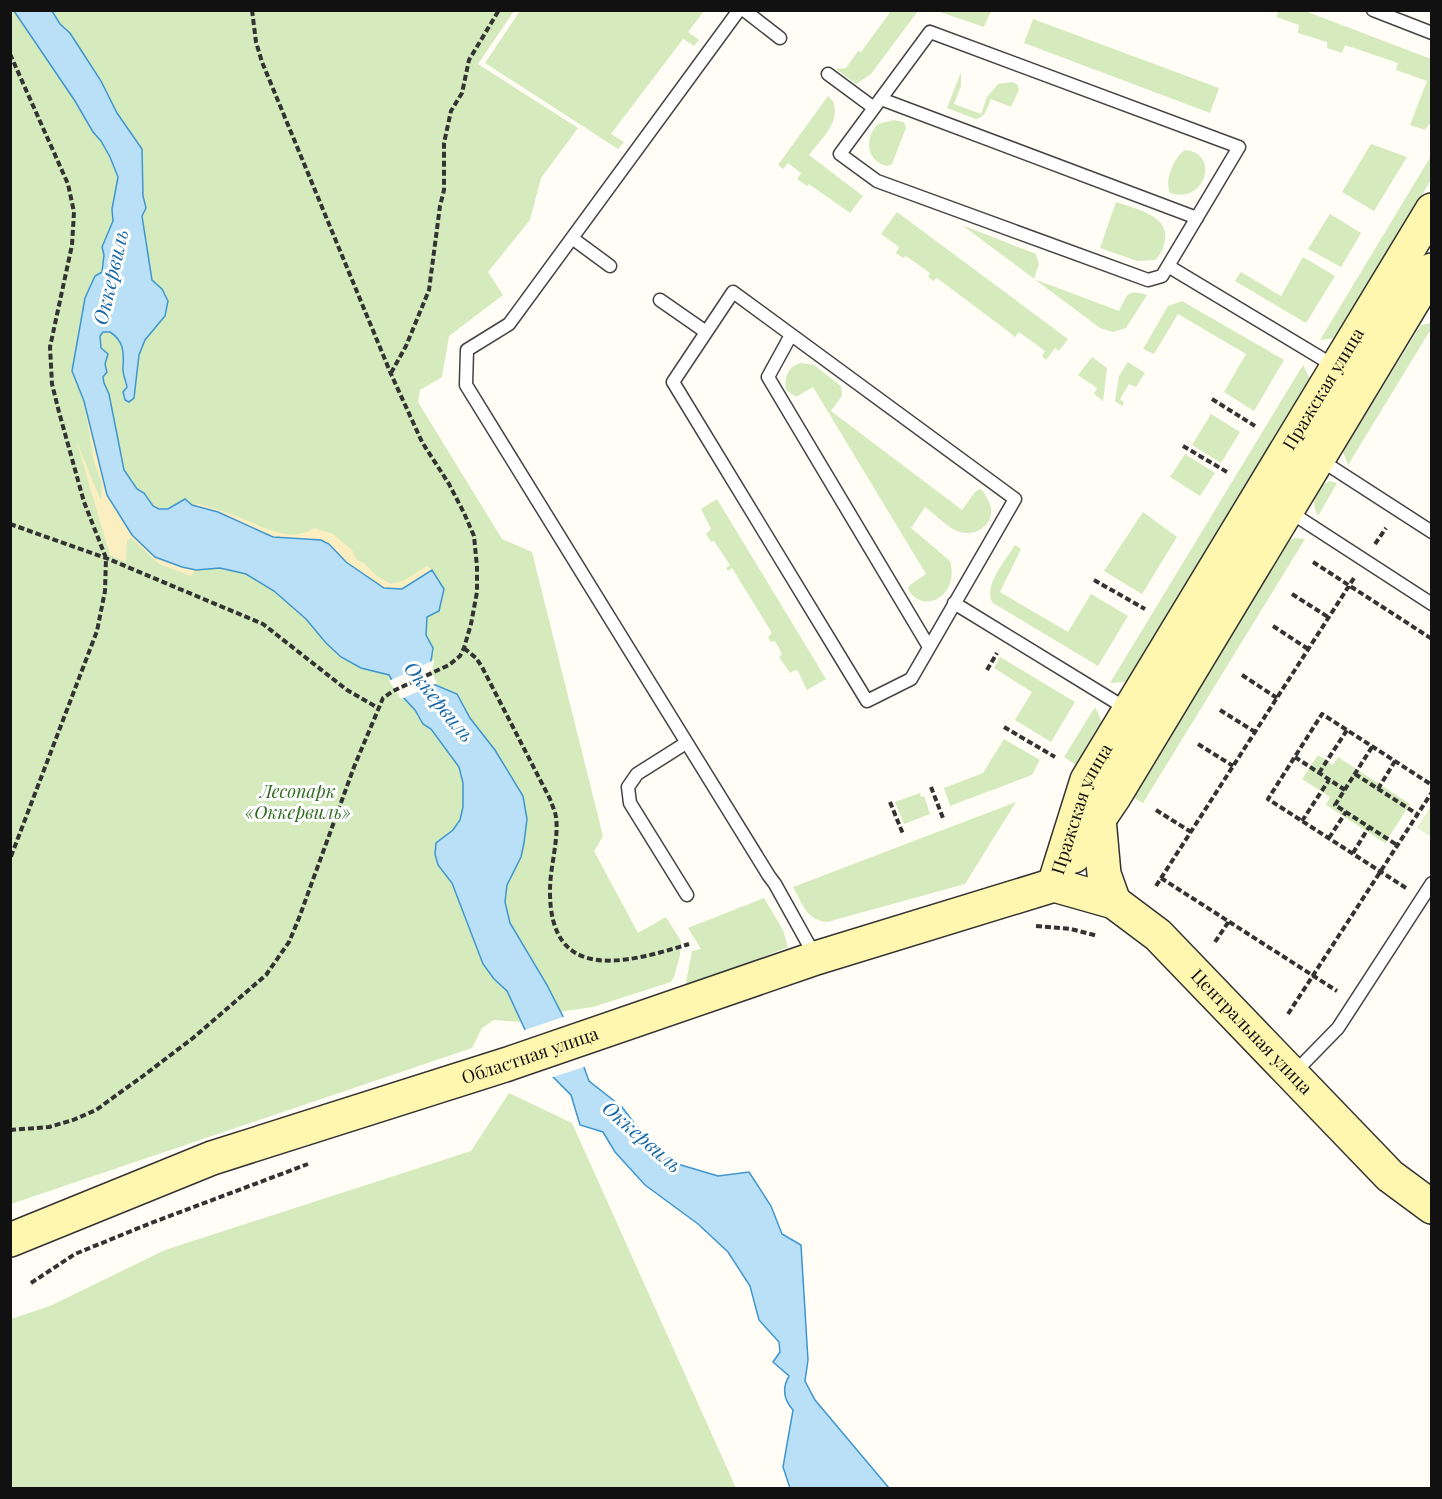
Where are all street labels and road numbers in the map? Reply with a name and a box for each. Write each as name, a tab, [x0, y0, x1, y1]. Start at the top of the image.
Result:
street label: Пражская улица	[1277, 323, 1369, 454]
street label: Пражская улица	[1045, 739, 1117, 877]
street label: Центральная улица	[1186, 963, 1318, 1099]
street label: Областная улица	[458, 1021, 601, 1089]

